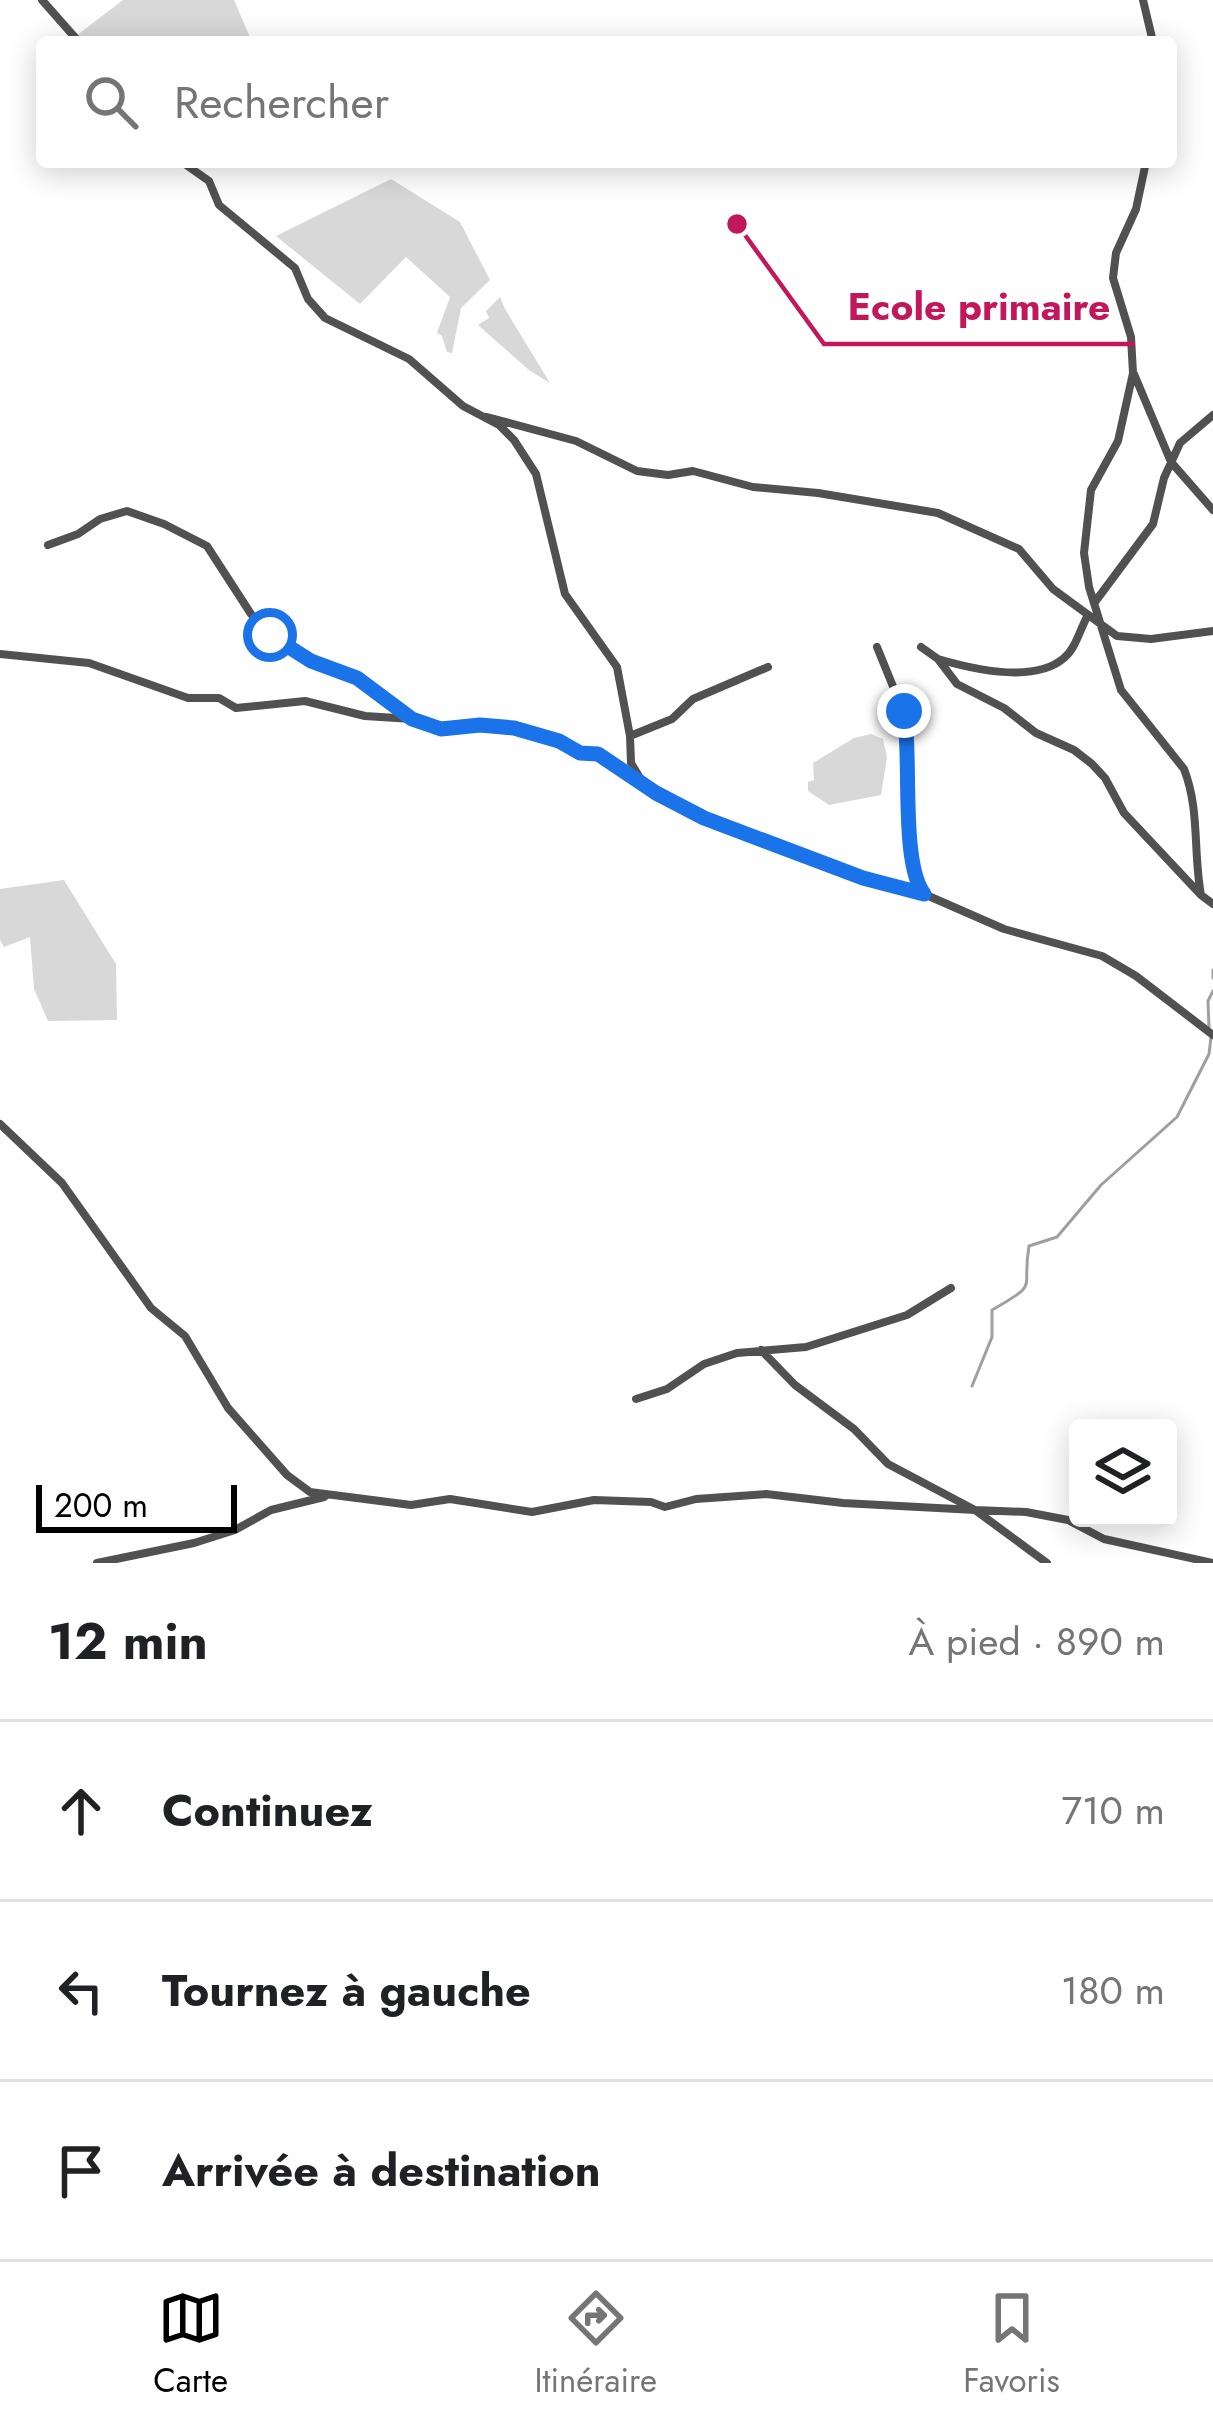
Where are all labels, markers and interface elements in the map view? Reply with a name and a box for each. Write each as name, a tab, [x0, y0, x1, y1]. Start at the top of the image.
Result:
search box	[36, 36, 1177, 168]
icon: search	[78, 69, 144, 135]
text: Rechercher	[174, 70, 389, 135]
callout: Ecole primaire	[824, 269, 1135, 344]
text: Ecole primaire	[848, 278, 1110, 335]
route start	[243, 608, 297, 662]
route end	[877, 684, 931, 738]
map controls	[1069, 1419, 1177, 1527]
button: layers	[1069, 1419, 1177, 1527]
scale bar	[36, 1479, 237, 1532]
text: 200 m	[54, 1482, 148, 1529]
text: 12 min	[48, 1604, 208, 1678]
text: À pied · 890 m	[908, 1613, 1165, 1670]
icon: ahead	[48, 1778, 114, 1844]
text: Continuez	[162, 1778, 373, 1843]
text: 710 m	[1061, 1782, 1165, 1839]
icon: left	[48, 1958, 114, 2024]
text: Tournez à gauche	[162, 1958, 531, 2023]
text: 180 m	[1061, 1962, 1165, 2019]
icon: arrive	[48, 2138, 114, 2204]
text: Arrivée à destination	[162, 2138, 601, 2203]
tab: Carte	[153, 2285, 228, 2404]
tab: Itinéraire	[534, 2285, 657, 2404]
tab: Favoris	[963, 2285, 1060, 2404]

